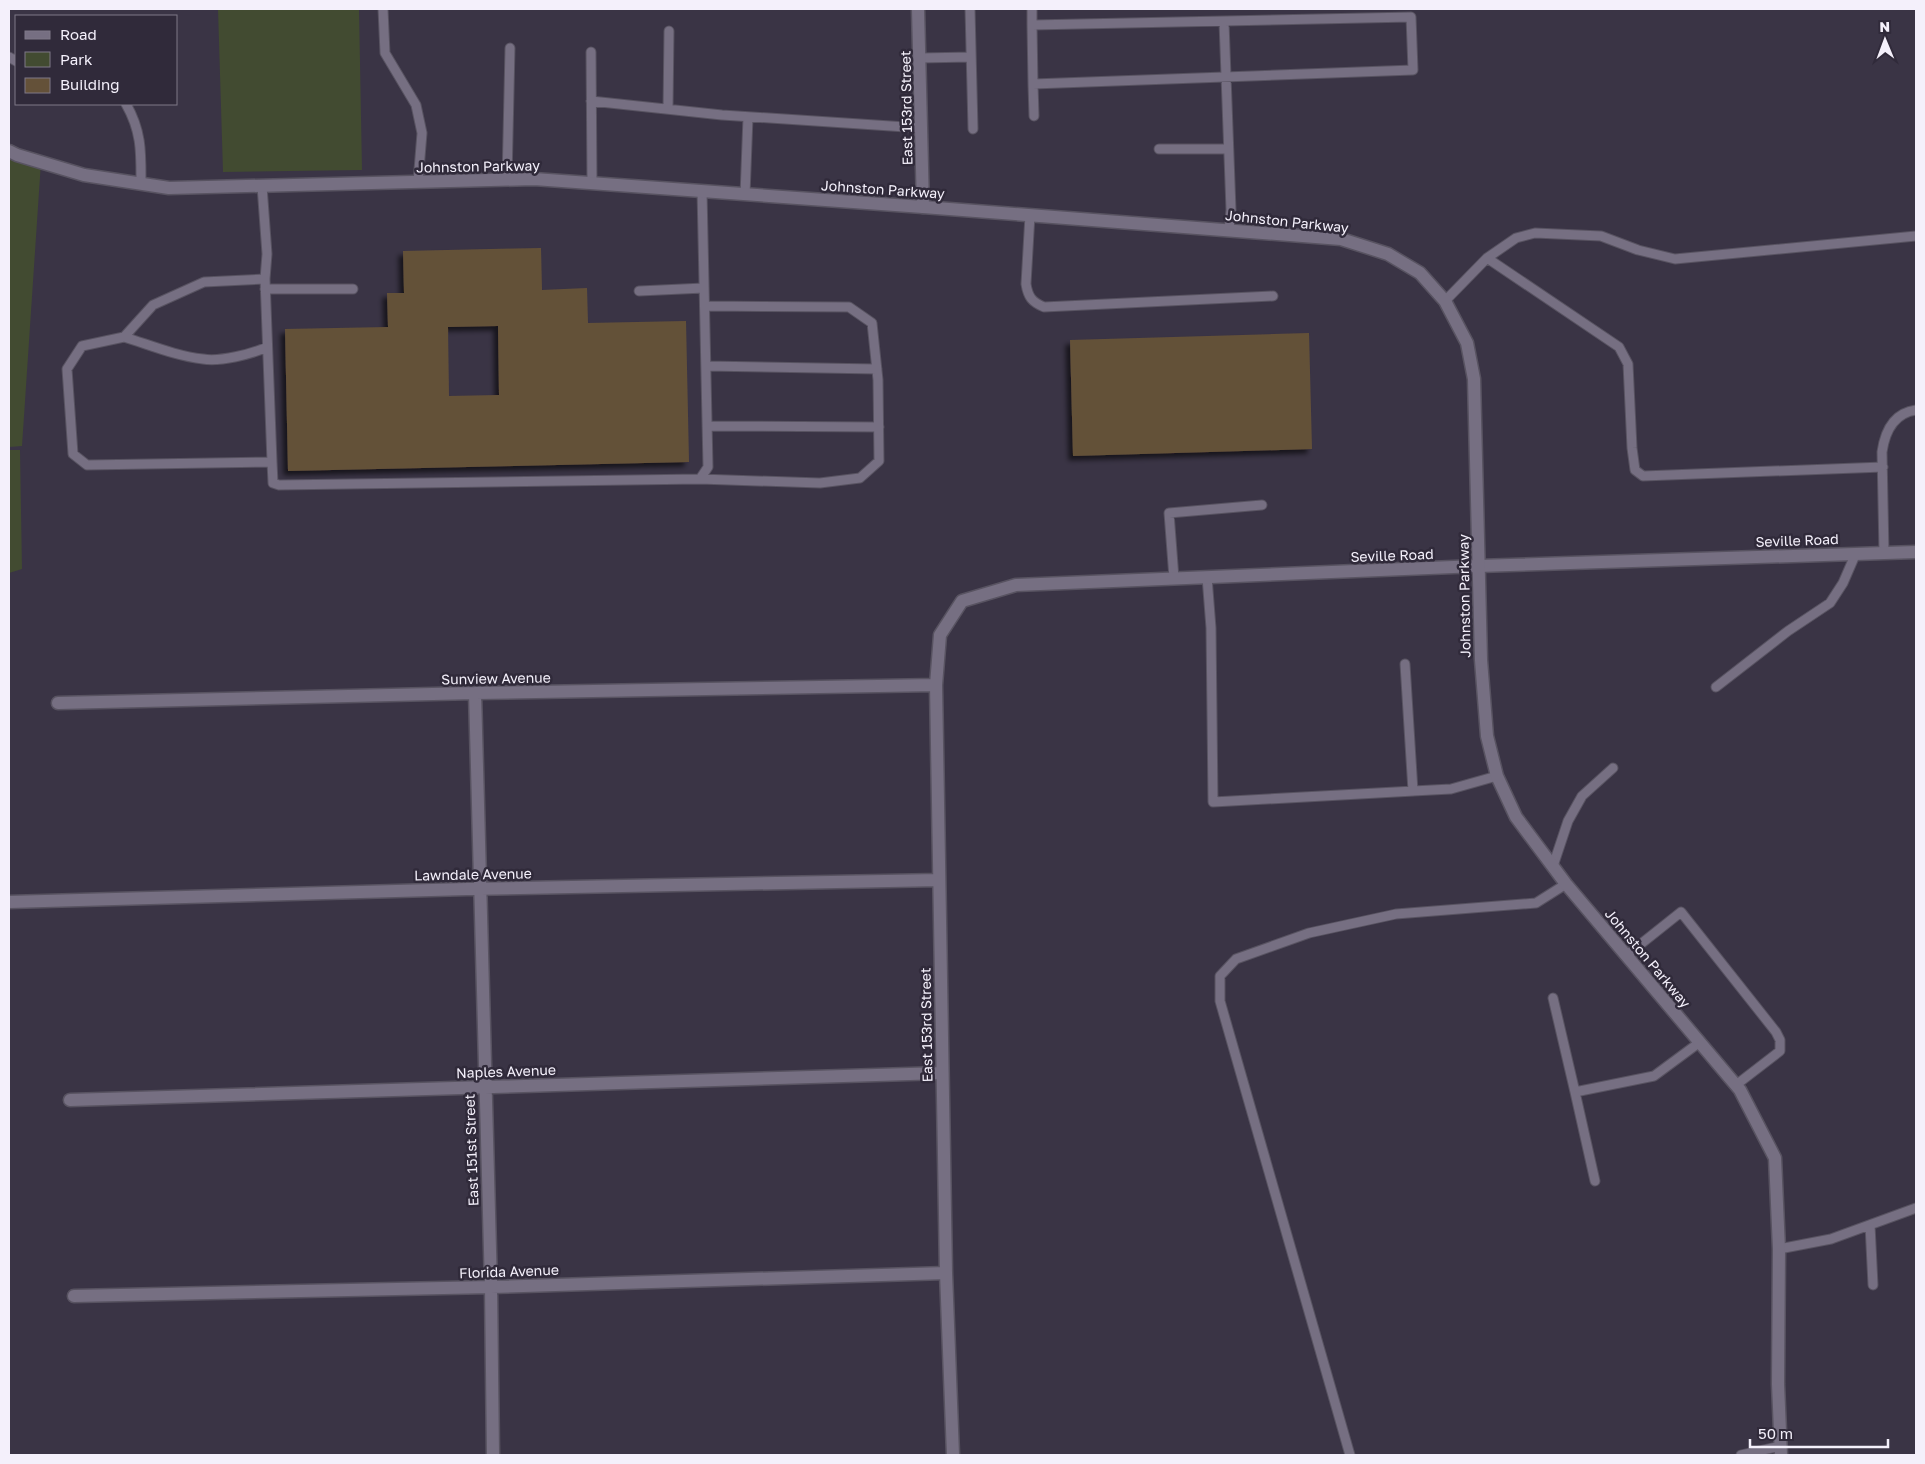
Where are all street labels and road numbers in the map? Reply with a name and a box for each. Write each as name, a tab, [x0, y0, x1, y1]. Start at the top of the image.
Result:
street label: East 153rd Street	[896, 50, 916, 166]
street label: Johnston Parkway	[416, 156, 540, 176]
street label: Johnston Parkway	[821, 176, 946, 202]
street label: Johnston Parkway	[1224, 206, 1350, 236]
street label: Seville Road	[1755, 530, 1839, 550]
street label: Johnston Parkway	[1454, 534, 1474, 658]
street label: Seville Road	[1350, 545, 1434, 565]
street label: Sunview Avenue	[441, 669, 551, 687]
street label: Lawndale Avenue	[414, 864, 532, 884]
street label: Johnston Parkway	[1602, 905, 1694, 1011]
street label: East 153rd Street	[916, 967, 936, 1083]
street label: Naples Avenue	[456, 1061, 556, 1081]
street label: East 151st Street	[461, 1093, 481, 1207]
street label: Florida Avenue	[459, 1261, 559, 1281]

